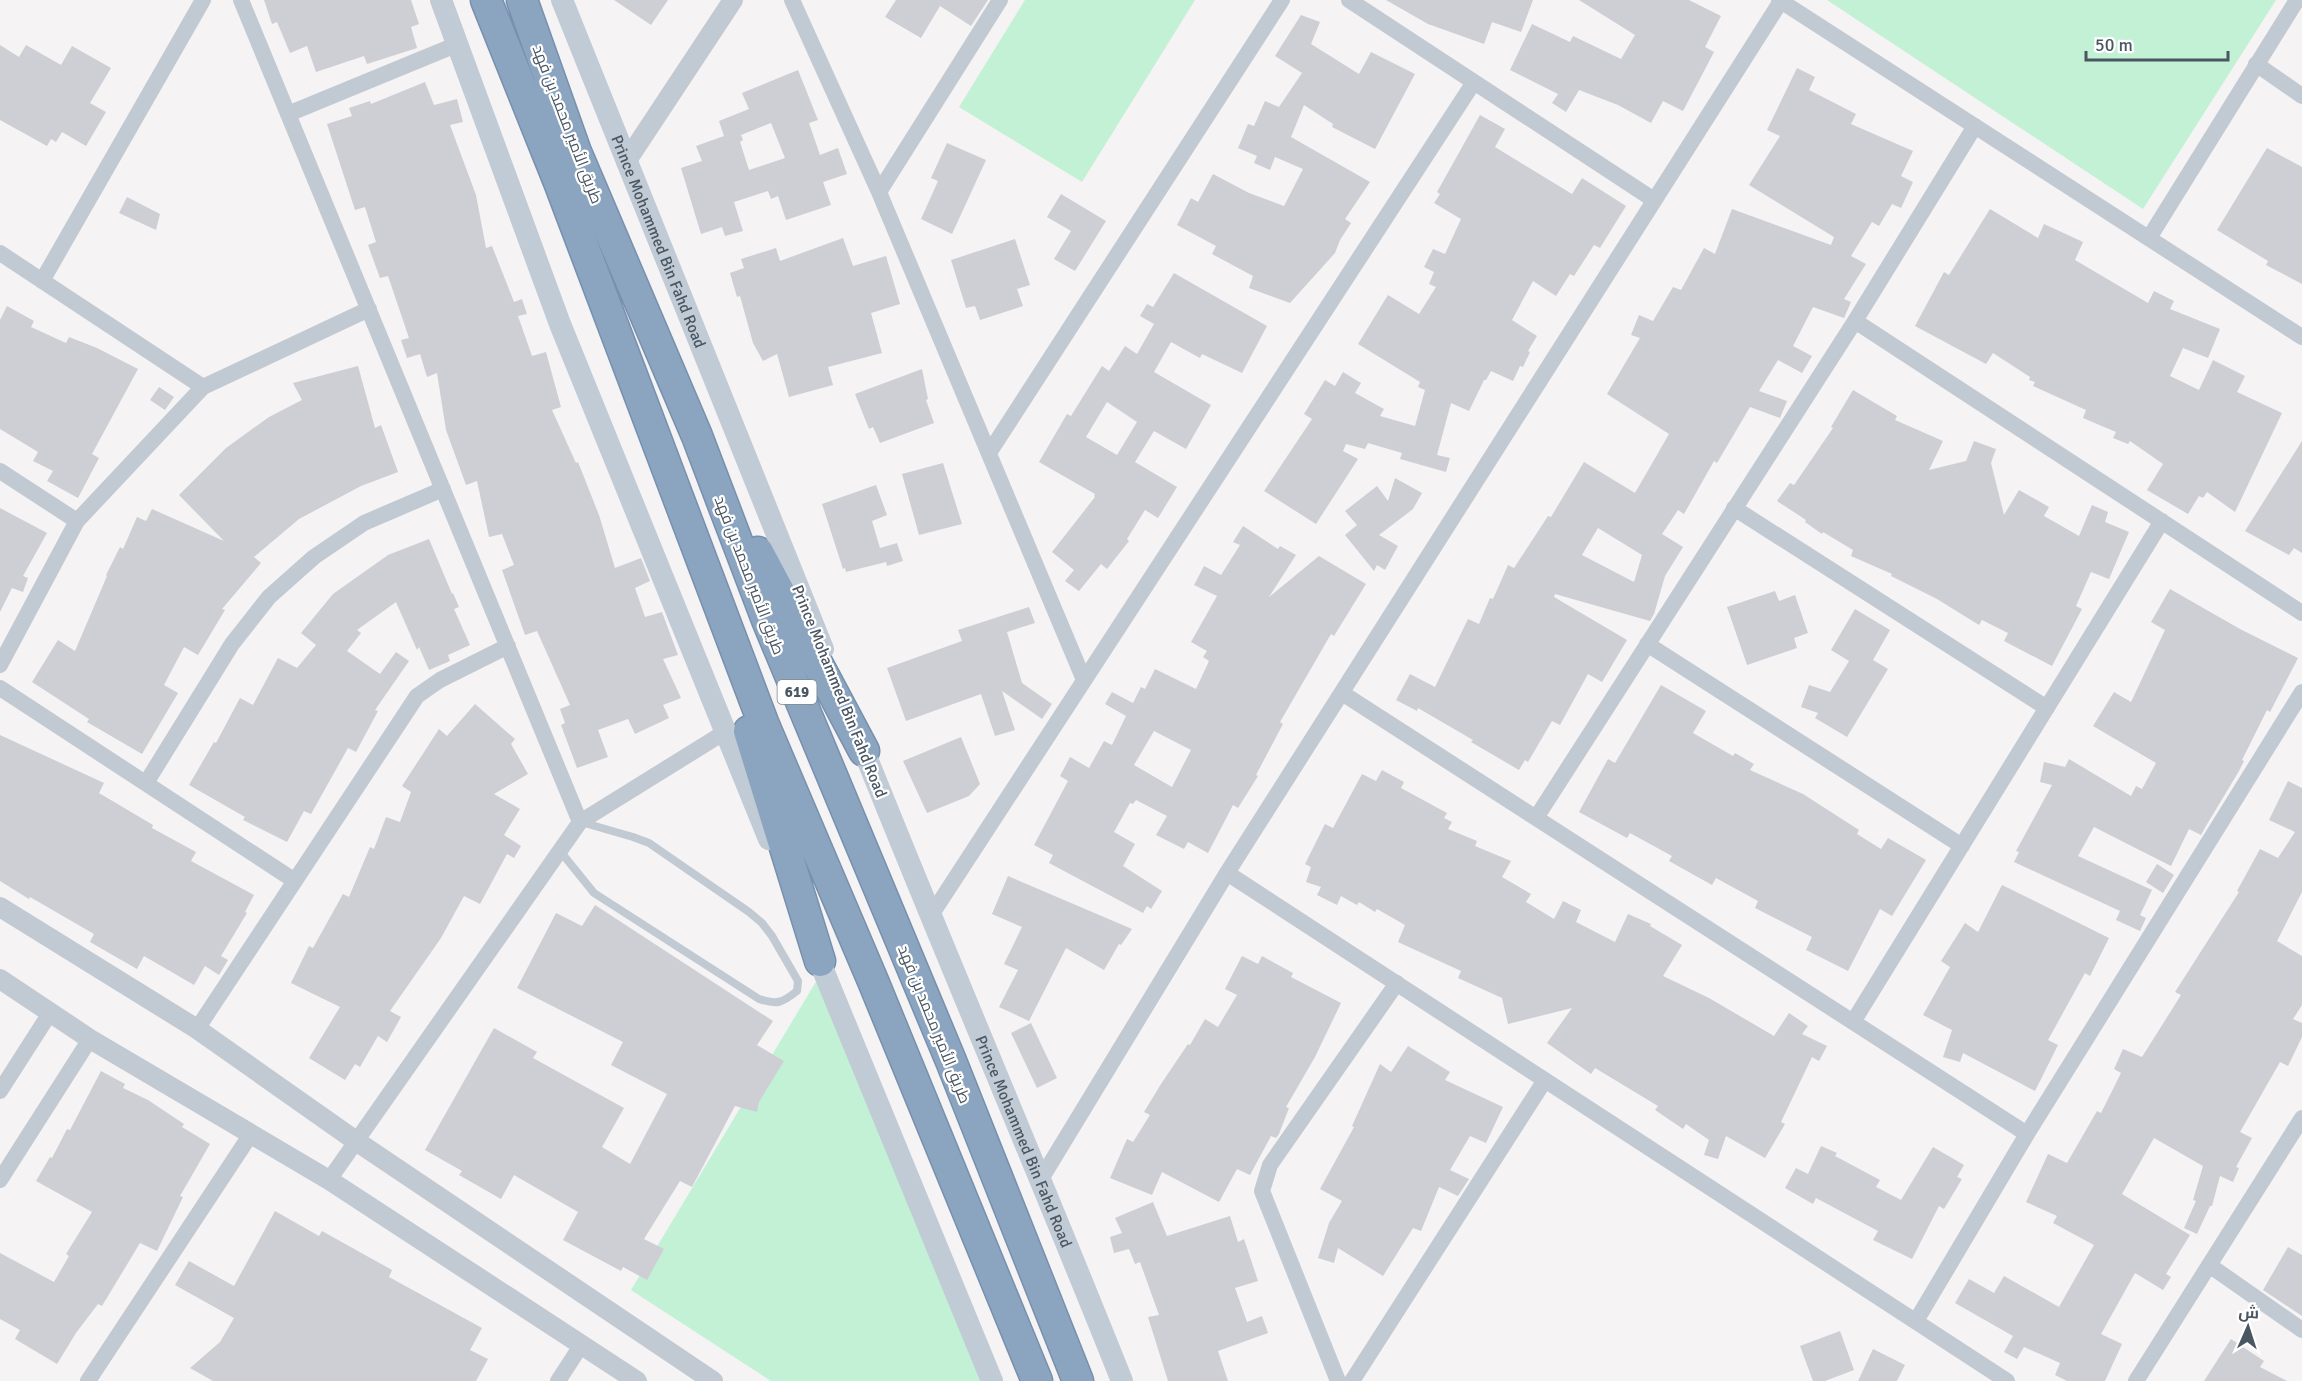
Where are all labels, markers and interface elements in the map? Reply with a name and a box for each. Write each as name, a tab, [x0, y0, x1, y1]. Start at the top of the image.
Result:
scale bar	[2086, 24, 2228, 62]
text: 50 m	[2095, 34, 2133, 56]
street label: طريق الأمير محمد بن فهد	[528, 42, 607, 207]
street label: Prince Mohammed Bin Fahd Road	[606, 132, 710, 351]
street label: طريق الأمير محمد بن فهد	[710, 493, 789, 658]
street label: Prince Mohammed Bin Fahd Road	[787, 582, 891, 801]
road number: 619	[778, 680, 816, 704]
street label: طريق الأمير محمد بن فهد	[893, 942, 975, 1106]
street label: Prince Mohammed Bin Fahd Road	[970, 1032, 1076, 1251]
north arrow	[2218, 1297, 2278, 1357]
text: ش	[2238, 1302, 2260, 1324]

